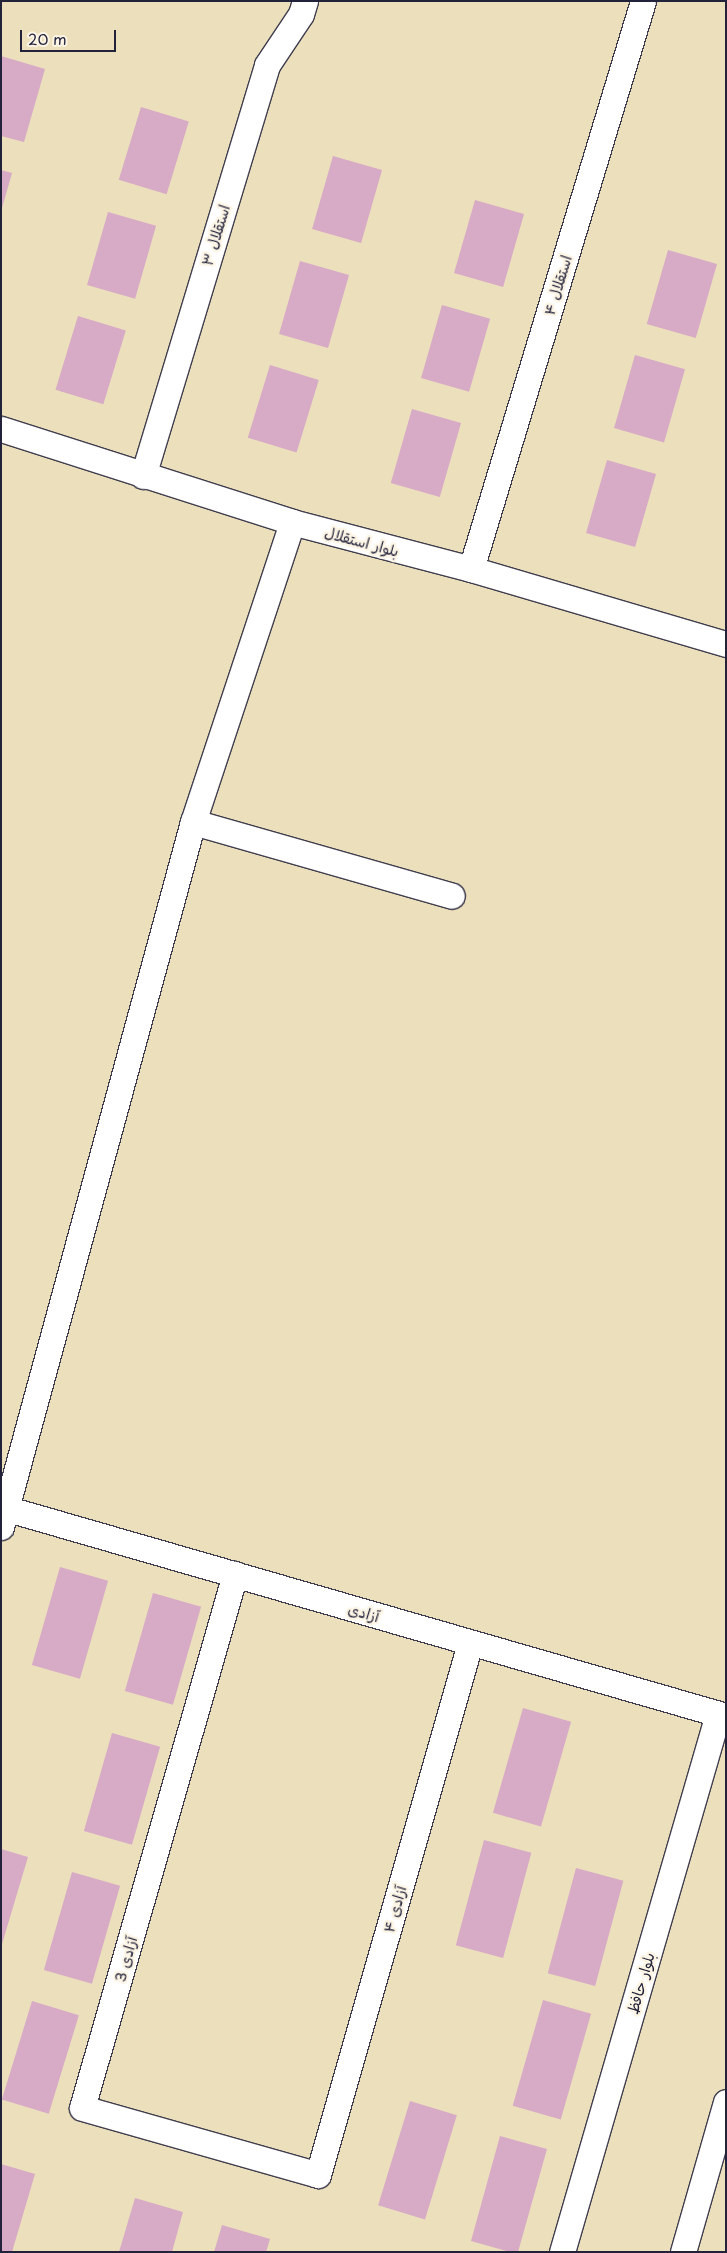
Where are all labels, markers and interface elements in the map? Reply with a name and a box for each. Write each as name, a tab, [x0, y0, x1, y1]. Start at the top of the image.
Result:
scale bar	[22, 20, 119, 52]
text: 20 m	[28, 27, 67, 50]
street label: استقلال ۳	[197, 202, 233, 268]
street label: استقلال ۴	[539, 253, 575, 317]
street label: بلوار استقلال	[323, 522, 401, 560]
street label: آزادی	[346, 1599, 382, 1625]
street label: آزادی ۴	[379, 1884, 409, 1934]
street label: آزادی 3	[110, 1934, 140, 1984]
street label: بلوار حافظ	[623, 1950, 657, 2016]

